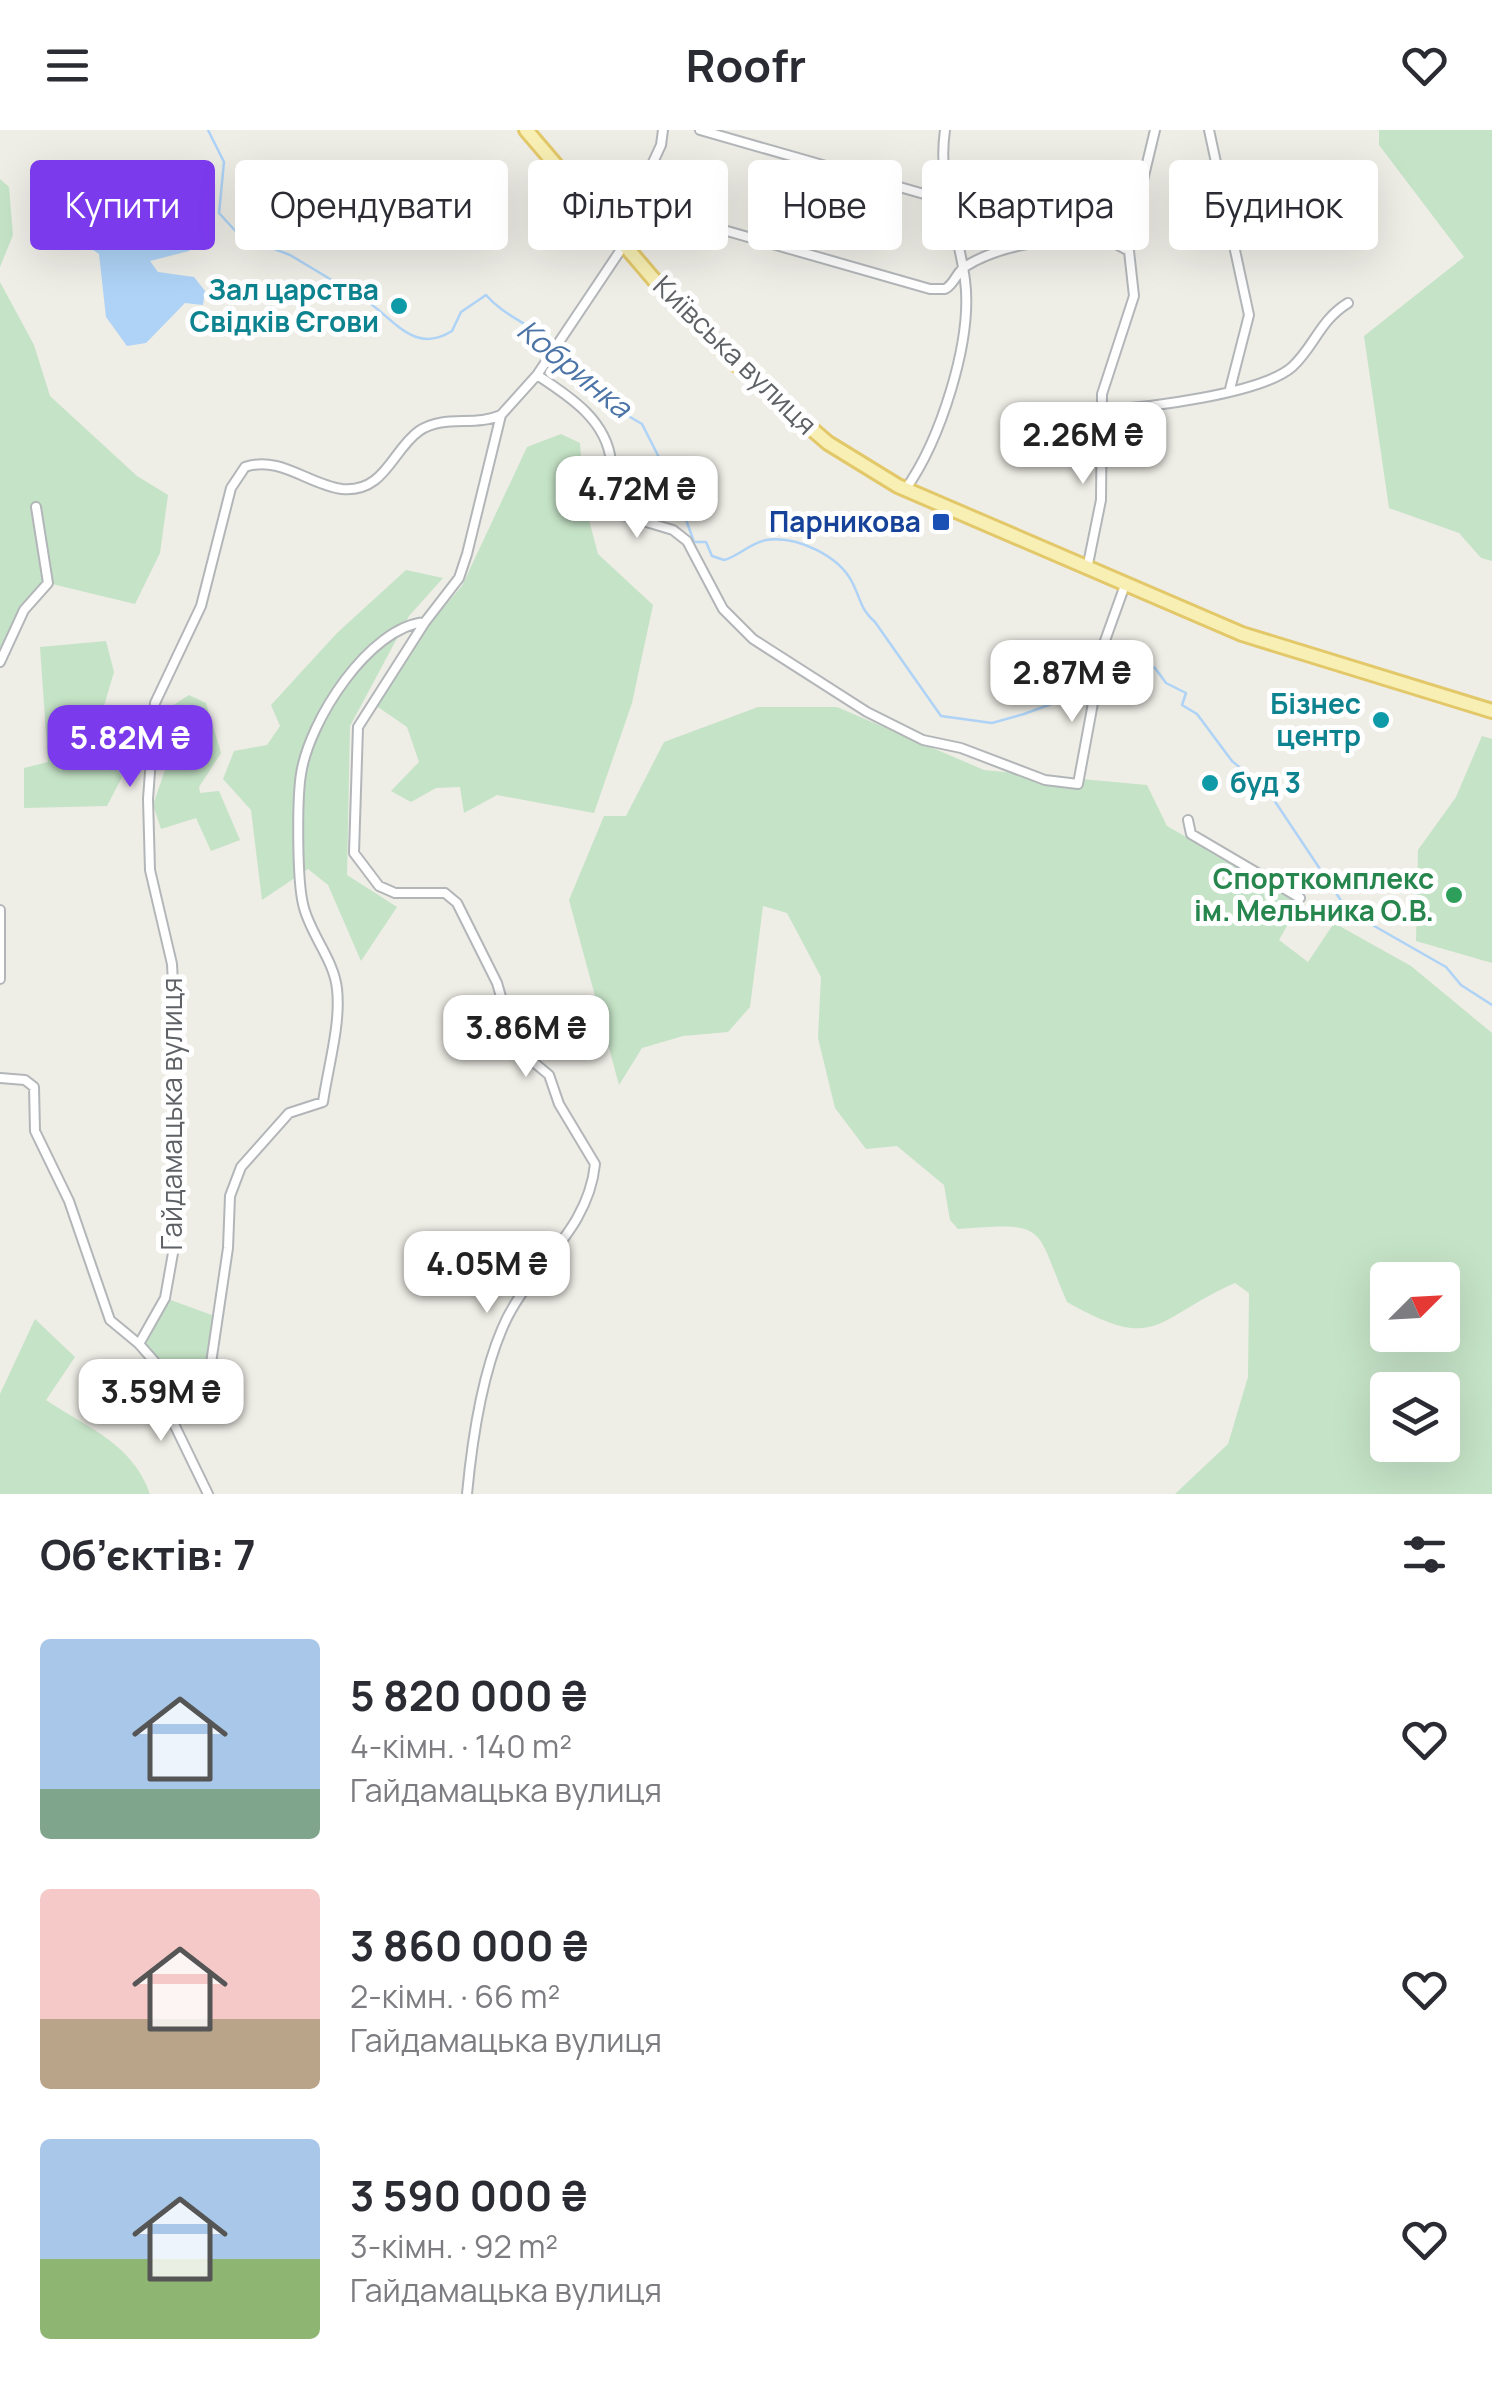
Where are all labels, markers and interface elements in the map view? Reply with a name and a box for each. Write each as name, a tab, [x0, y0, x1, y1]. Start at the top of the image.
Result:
text: Roofr	[686, 34, 806, 96]
icon: menu	[40, 38, 95, 93]
icon: heart	[1397, 38, 1452, 93]
chip: Купити	[30, 160, 215, 250]
chip: Орендувати	[235, 160, 508, 250]
chip: Фільтри	[528, 160, 728, 250]
chip: Нове	[748, 160, 902, 250]
chip: Квартира	[922, 160, 1149, 250]
chip: Будинок	[1169, 160, 1378, 250]
street label: Київська вулиця	[646, 266, 826, 442]
place label: Зал царства Свідків Єгови	[190, 270, 379, 340]
marker: Зал царства Свідків Єгови	[388, 295, 410, 317]
water label: Кобринка	[509, 309, 642, 427]
pin: 2.26M ₴	[991, 402, 1175, 487]
text: 2.26M ₴	[1022, 412, 1144, 456]
pin: 4.72M ₴	[545, 456, 729, 541]
text: 4.72M ₴	[578, 466, 696, 510]
place label: Парникова	[769, 502, 921, 540]
marker: Парникова	[930, 511, 952, 533]
pin: 2.87M ₴	[980, 640, 1164, 725]
text: 2.87M ₴	[1012, 650, 1132, 694]
place label: Бізнес центр	[1270, 684, 1361, 754]
pin: 5.82M ₴	[38, 705, 222, 790]
marker: Бізнес центр	[1370, 709, 1392, 731]
text: 5.82M ₴	[70, 715, 190, 759]
place label: буд 3	[1230, 763, 1301, 801]
marker: буд 3	[1199, 772, 1221, 794]
place label: Спорткомплекс ім. Мельника О.В.	[1194, 859, 1434, 929]
marker: Спорткомплекс ім. Мельника О.В.	[1443, 884, 1465, 906]
street label: Гайдамацька вулиця	[152, 978, 190, 1250]
pin: 3.86M ₴	[434, 995, 618, 1080]
text: 3.86M ₴	[465, 1005, 587, 1049]
pin: 4.05M ₴	[395, 1231, 579, 1316]
text: 4.05M ₴	[426, 1241, 548, 1285]
north arrow	[1370, 1262, 1460, 1352]
map controls	[1370, 1262, 1460, 1462]
pin: 3.59M ₴	[69, 1359, 253, 1444]
text: 3.59M ₴	[101, 1369, 221, 1413]
button: layers	[1370, 1372, 1460, 1462]
text: Об’єктів: 7	[40, 1525, 256, 1583]
icon: filters	[1397, 1527, 1452, 1582]
text: 5 820 000 ₴	[350, 1666, 587, 1724]
icon: home	[120, 1679, 240, 1799]
icon: heart	[1397, 1712, 1452, 1767]
text: 4-кімн. · 140 m²	[350, 1724, 572, 1768]
text: Гайдамацька вулиця	[350, 1768, 662, 1812]
text: 3 860 000 ₴	[350, 1916, 588, 1974]
icon: home	[120, 1929, 240, 2049]
icon: heart	[1397, 1962, 1452, 2017]
text: 2-кімн. · 66 m²	[350, 1974, 560, 2018]
text: Гайдамацька вулиця	[350, 2018, 662, 2062]
text: 3 590 000 ₴	[350, 2166, 587, 2224]
icon: home	[120, 2179, 240, 2299]
icon: heart	[1397, 2212, 1452, 2267]
text: 3-кімн. · 92 m²	[350, 2224, 558, 2268]
text: Гайдамацька вулиця	[350, 2268, 662, 2312]

